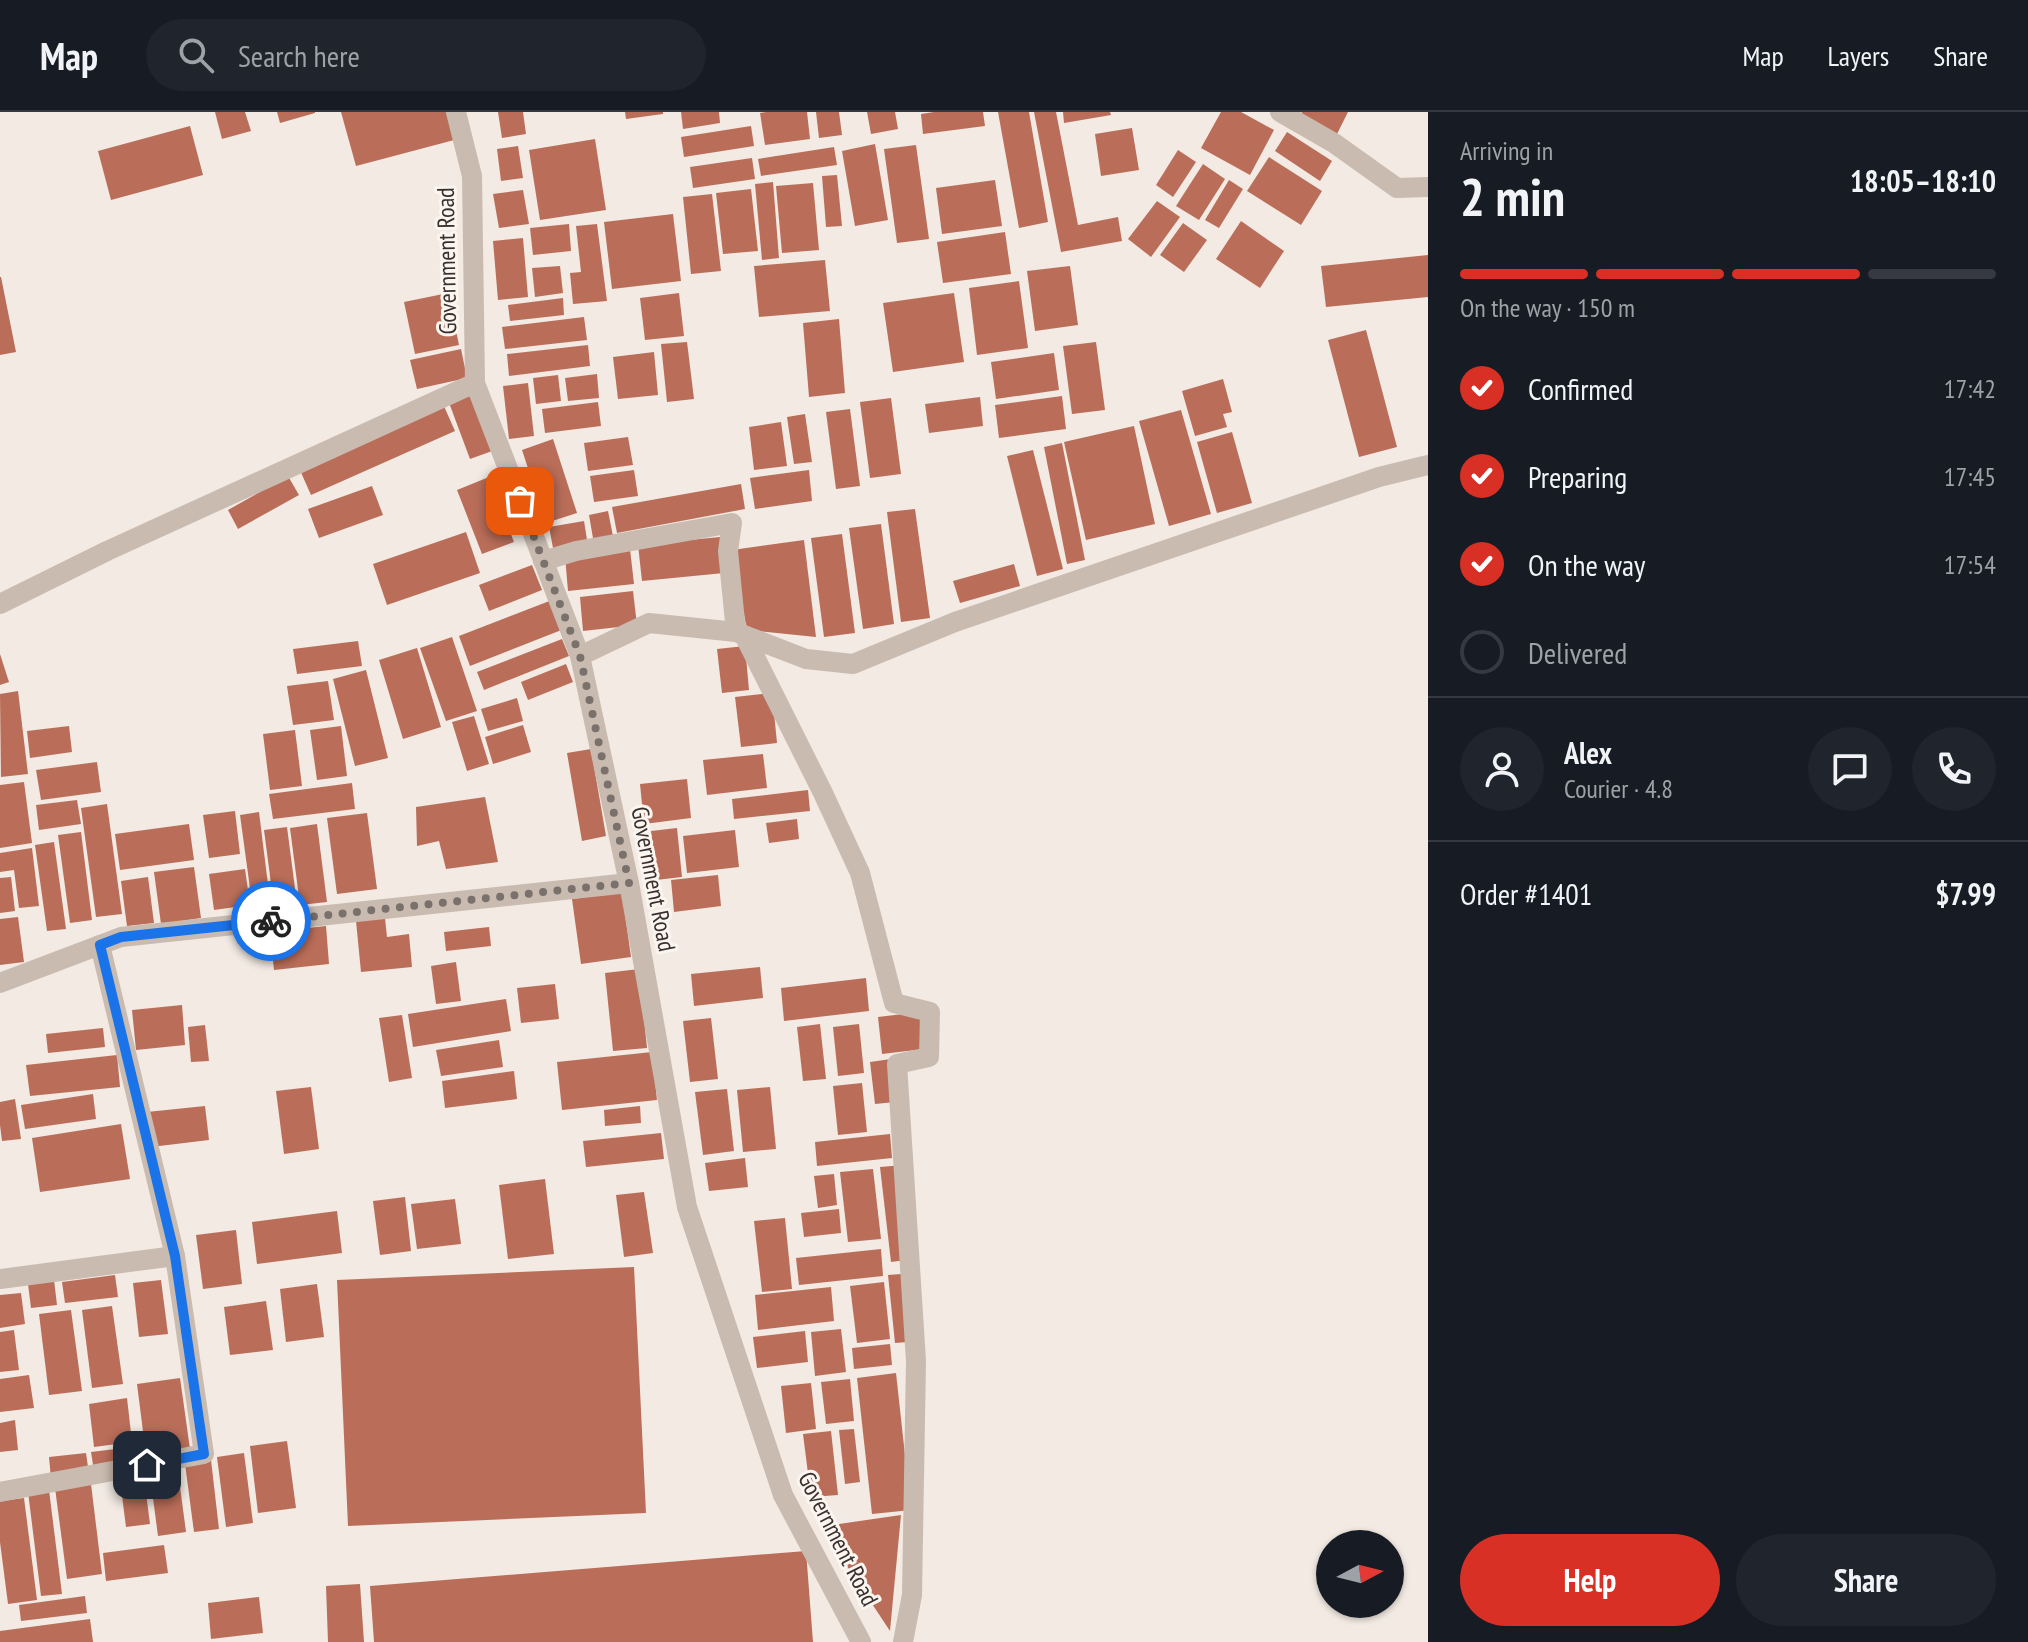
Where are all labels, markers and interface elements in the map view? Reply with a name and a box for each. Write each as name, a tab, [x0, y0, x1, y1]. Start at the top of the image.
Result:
search box	[146, 19, 706, 91]
text: Map	[40, 31, 98, 80]
icon: search	[174, 33, 218, 77]
text: Search here	[238, 36, 360, 75]
text: Map	[1742, 37, 1784, 74]
text: Layers	[1828, 37, 1889, 74]
text: Share	[1933, 37, 1988, 74]
text: Arriving in	[1460, 134, 1553, 167]
text: 18:05–18:10	[1850, 161, 1996, 200]
text: 2 min	[1460, 163, 1565, 230]
street label: Government Road	[430, 187, 463, 335]
text: On the way · 150 m	[1460, 291, 1635, 324]
icon: check	[1460, 366, 1504, 410]
text: Confirmed	[1528, 369, 1633, 408]
text: 17:42	[1944, 372, 1996, 405]
icon: check	[1460, 454, 1504, 498]
text: Preparing	[1528, 457, 1627, 496]
text: 17:45	[1944, 460, 1996, 493]
pin	[486, 467, 554, 535]
icon: bag	[498, 479, 542, 523]
icon: check	[1460, 542, 1504, 586]
text: On the way	[1528, 545, 1645, 584]
text: 17:54	[1944, 548, 1996, 581]
text: Delivered	[1528, 633, 1627, 672]
button: person	[1460, 727, 1544, 811]
button: chat	[1808, 727, 1892, 811]
button: phone	[1912, 727, 1996, 811]
text: Alex	[1564, 733, 1612, 772]
text: Courier · 4.8	[1564, 772, 1673, 805]
street label: Government Road	[624, 804, 683, 954]
text: Order #1401	[1460, 874, 1592, 913]
text: $7.99	[1935, 874, 1996, 913]
courier	[231, 881, 311, 961]
icon: bike	[249, 899, 293, 943]
pin	[113, 1431, 181, 1499]
icon: home	[125, 1443, 169, 1487]
street label: Government Road	[791, 1466, 886, 1611]
north arrow	[1316, 1530, 1404, 1618]
map controls	[1316, 1530, 1404, 1618]
button: Help	[1460, 1534, 1720, 1626]
button: Share	[1736, 1534, 1996, 1626]

